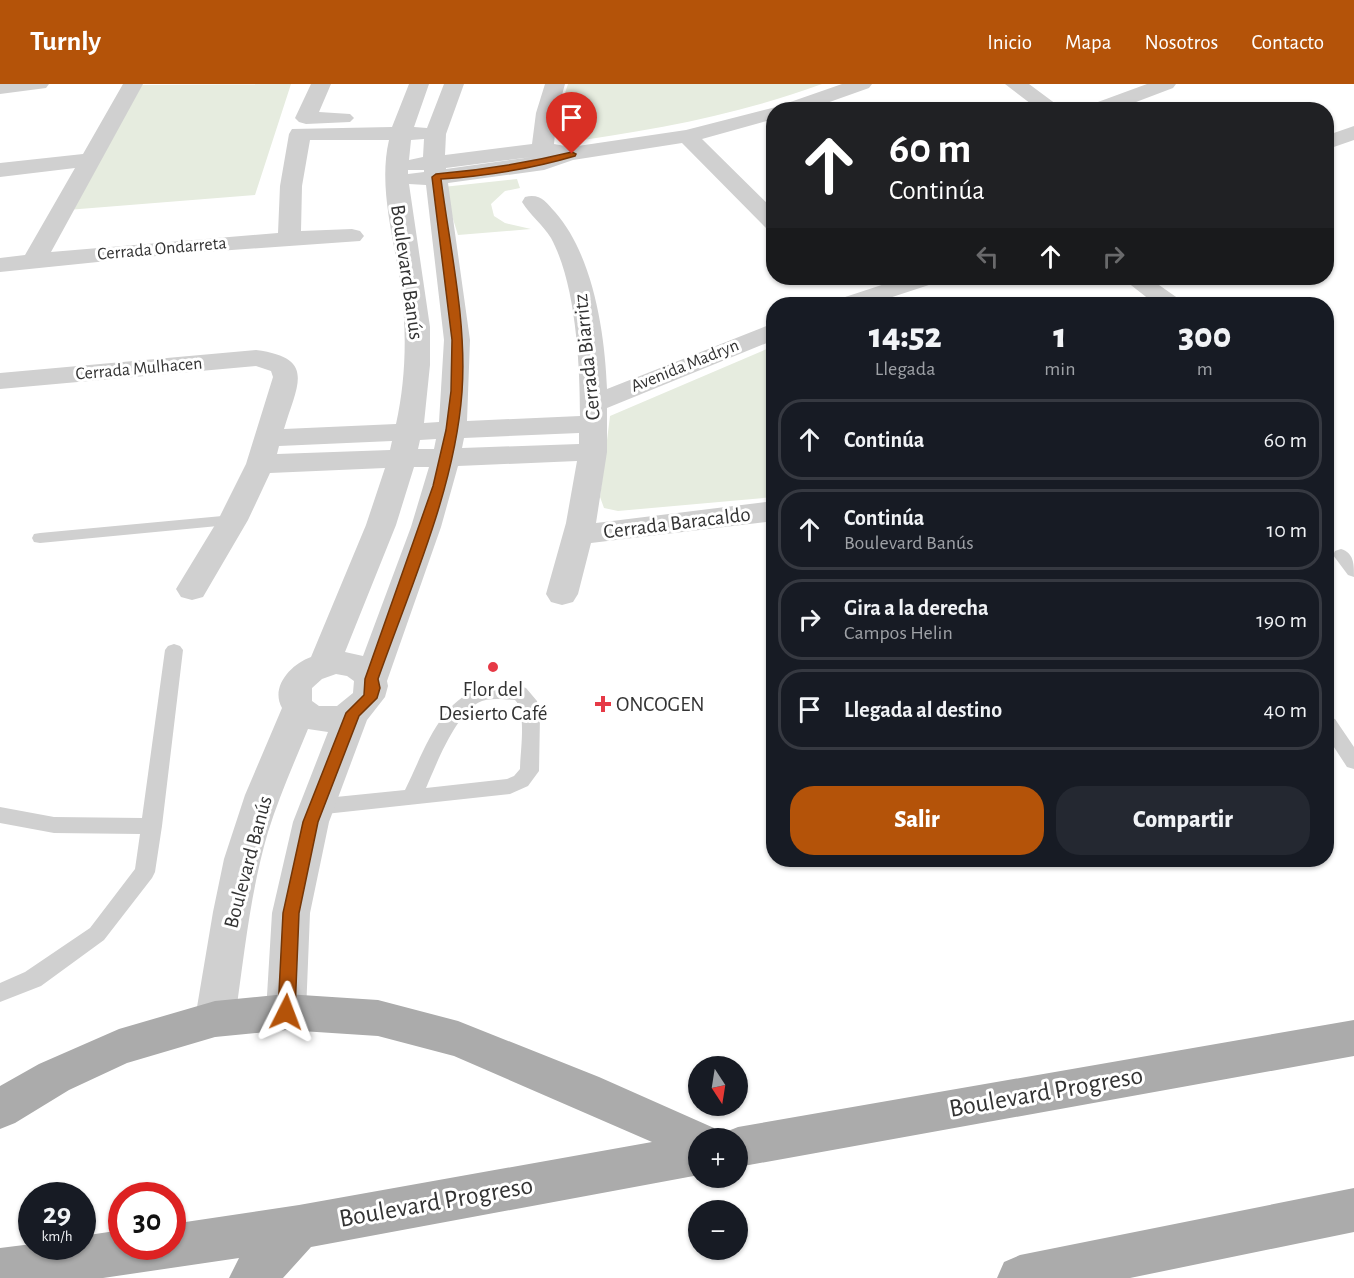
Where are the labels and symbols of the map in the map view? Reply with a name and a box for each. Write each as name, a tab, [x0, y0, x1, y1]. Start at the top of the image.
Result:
pin	[546, 92, 597, 154]
street label: Boulevard Banús	[387, 203, 427, 341]
street label: Cerrada Ondarreta	[97, 234, 227, 264]
street label: Cerrada Biarritz	[570, 293, 604, 421]
street label: Avenida Madryn	[628, 336, 742, 396]
street label: Cerrada Mulhacen	[75, 354, 203, 384]
street label: Cerrada Baracaldo	[602, 504, 752, 542]
marker: Flor del Desierto Café	[486, 660, 500, 674]
place label: Flor del Desierto Café	[439, 679, 547, 724]
place label: ONCOGEN	[616, 694, 705, 715]
marker: ONCOGEN	[594, 695, 612, 713]
street label: Boulevard Banús	[220, 794, 276, 930]
position arrow	[254, 980, 318, 1044]
north arrow	[688, 1056, 748, 1116]
street label: Boulevard Progreso	[947, 1062, 1145, 1122]
street label: Boulevard Progreso	[337, 1172, 535, 1232]
speed limit sign: 30	[108, 1182, 186, 1260]

